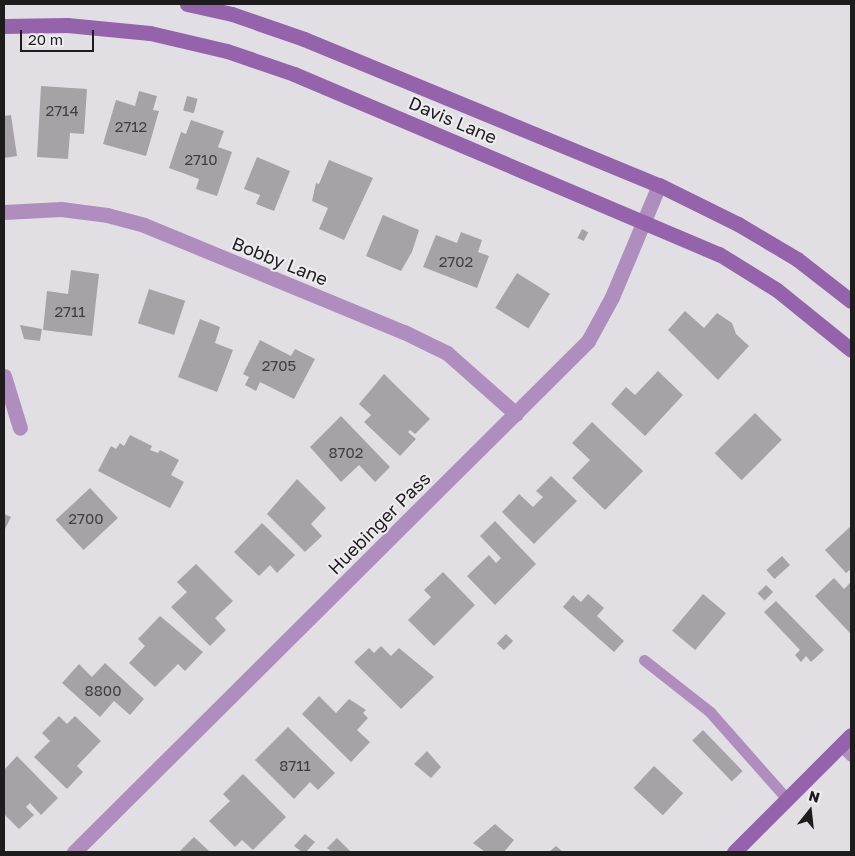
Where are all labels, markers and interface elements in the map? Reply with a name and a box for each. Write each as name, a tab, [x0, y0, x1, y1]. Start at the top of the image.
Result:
scale bar	[22, 20, 96, 52]
text: 20 m	[28, 30, 63, 48]
street label: Davis Lane	[406, 92, 500, 148]
house number: 2714	[45, 102, 79, 120]
house number: 2712	[115, 118, 147, 136]
house number: 2710	[184, 151, 218, 169]
street label: Bobby Lane	[229, 232, 331, 290]
house number: 2702	[439, 253, 473, 271]
house number: 2711	[54, 303, 86, 321]
house number: 2705	[262, 357, 296, 375]
house number: 8702	[328, 444, 364, 462]
street label: Huebinger Pass	[323, 467, 435, 579]
house number: 2700	[68, 510, 104, 528]
house number: 8800	[85, 682, 121, 700]
house number: 8711	[279, 757, 311, 775]
north arrow	[785, 786, 835, 836]
text: N	[807, 786, 822, 806]

